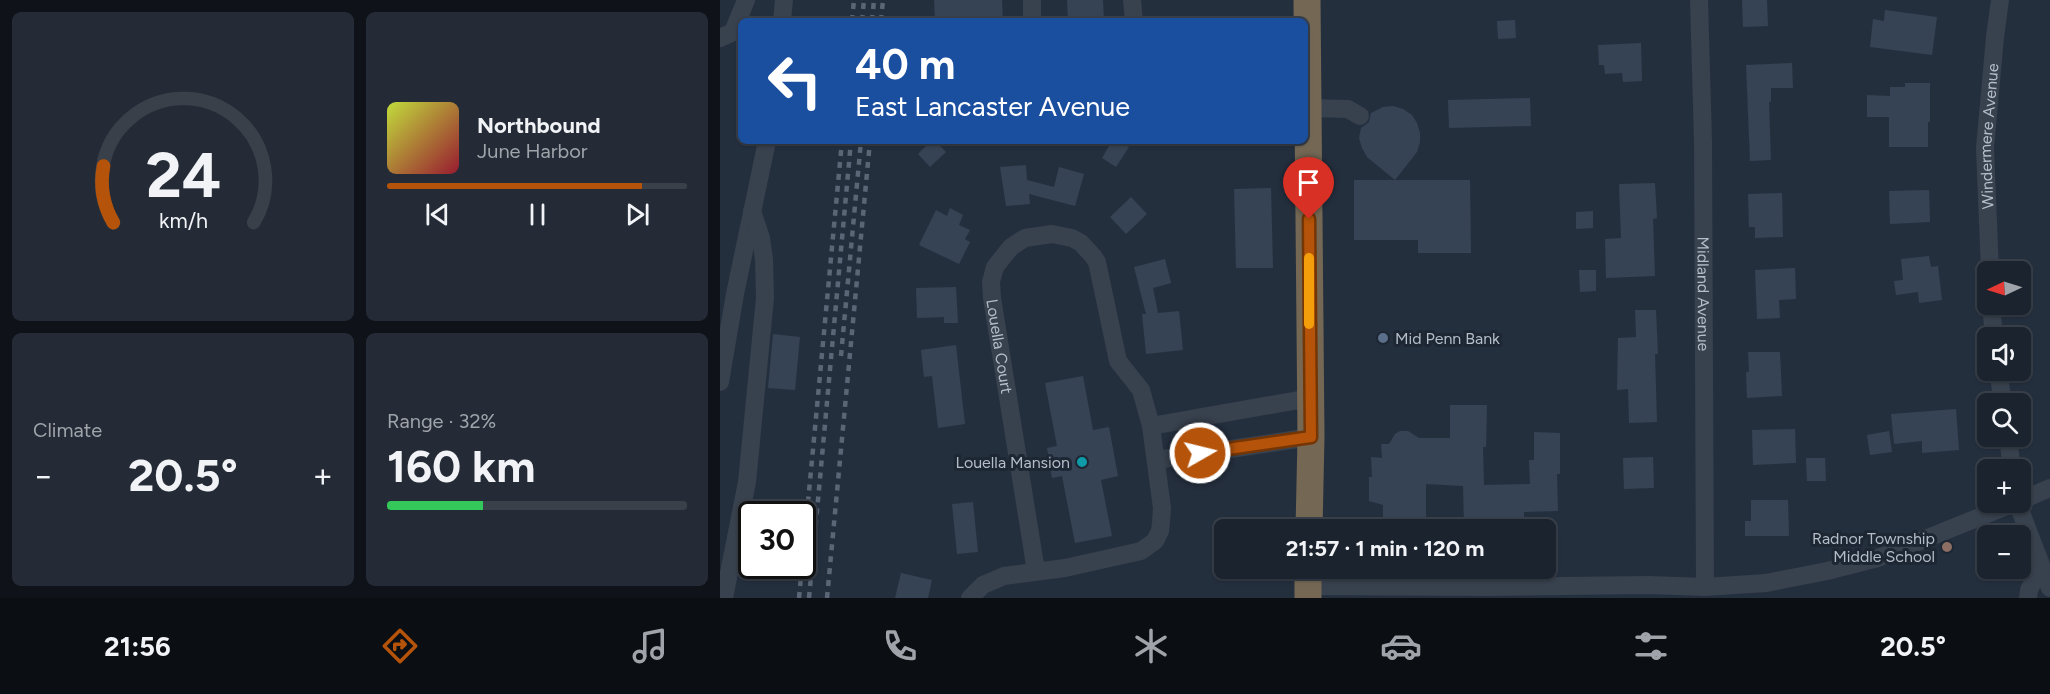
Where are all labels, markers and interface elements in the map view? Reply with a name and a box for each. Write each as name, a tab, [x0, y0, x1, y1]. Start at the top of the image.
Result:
text: 40 m	[855, 39, 955, 90]
icon: left	[756, 42, 834, 120]
street label: Windermere Avenue	[1975, 62, 2002, 210]
text: East Lancaster Avenue	[855, 90, 1130, 123]
text: Northbound	[477, 112, 601, 139]
text: 24	[145, 139, 221, 214]
text: June Harbor	[477, 139, 588, 163]
pin	[1283, 157, 1334, 219]
icon: arrive	[1292, 166, 1325, 199]
icon: previous	[421, 198, 454, 231]
icon: pause	[521, 198, 554, 231]
icon: next	[621, 198, 654, 231]
text: km/h	[159, 209, 207, 234]
street label: Midland Avenue	[1694, 236, 1713, 352]
north arrow	[1977, 261, 2031, 315]
map controls	[1977, 261, 2031, 579]
street label: Louella Court	[983, 297, 1017, 395]
button: sound	[1977, 327, 2031, 381]
place label: Mid Penn Bank	[1395, 329, 1500, 348]
marker: Mid Penn Bank	[1376, 331, 1390, 345]
button: search	[1977, 393, 2031, 447]
text: Range · 32%	[387, 409, 496, 433]
text: Climate	[33, 418, 102, 442]
position arrow	[1168, 421, 1232, 485]
text: 160 km	[387, 439, 535, 493]
text: 20.5°	[128, 448, 238, 502]
place label: Louella Mansion	[956, 453, 1070, 472]
marker: Louella Mansion	[1075, 455, 1089, 469]
text: −	[33, 456, 54, 495]
text: +	[312, 456, 333, 495]
button: +	[1977, 459, 2031, 513]
speed limit sign: 30	[738, 501, 816, 579]
button: −	[1977, 525, 2031, 579]
place label: Radnor Township Middle School	[1812, 529, 1935, 566]
text: 21:57 · 1 min · 120 m	[1286, 535, 1484, 562]
marker: Radnor Township Middle School	[1940, 540, 1954, 554]
icon: directions	[379, 625, 421, 667]
icon: music	[629, 625, 671, 667]
icon: phone	[879, 625, 921, 667]
icon: climate	[1130, 625, 1172, 667]
icon: car	[1380, 625, 1422, 667]
icon: filters	[1630, 625, 1672, 667]
text: 21:56	[104, 630, 171, 663]
text: 20.5°	[1880, 630, 1946, 663]

